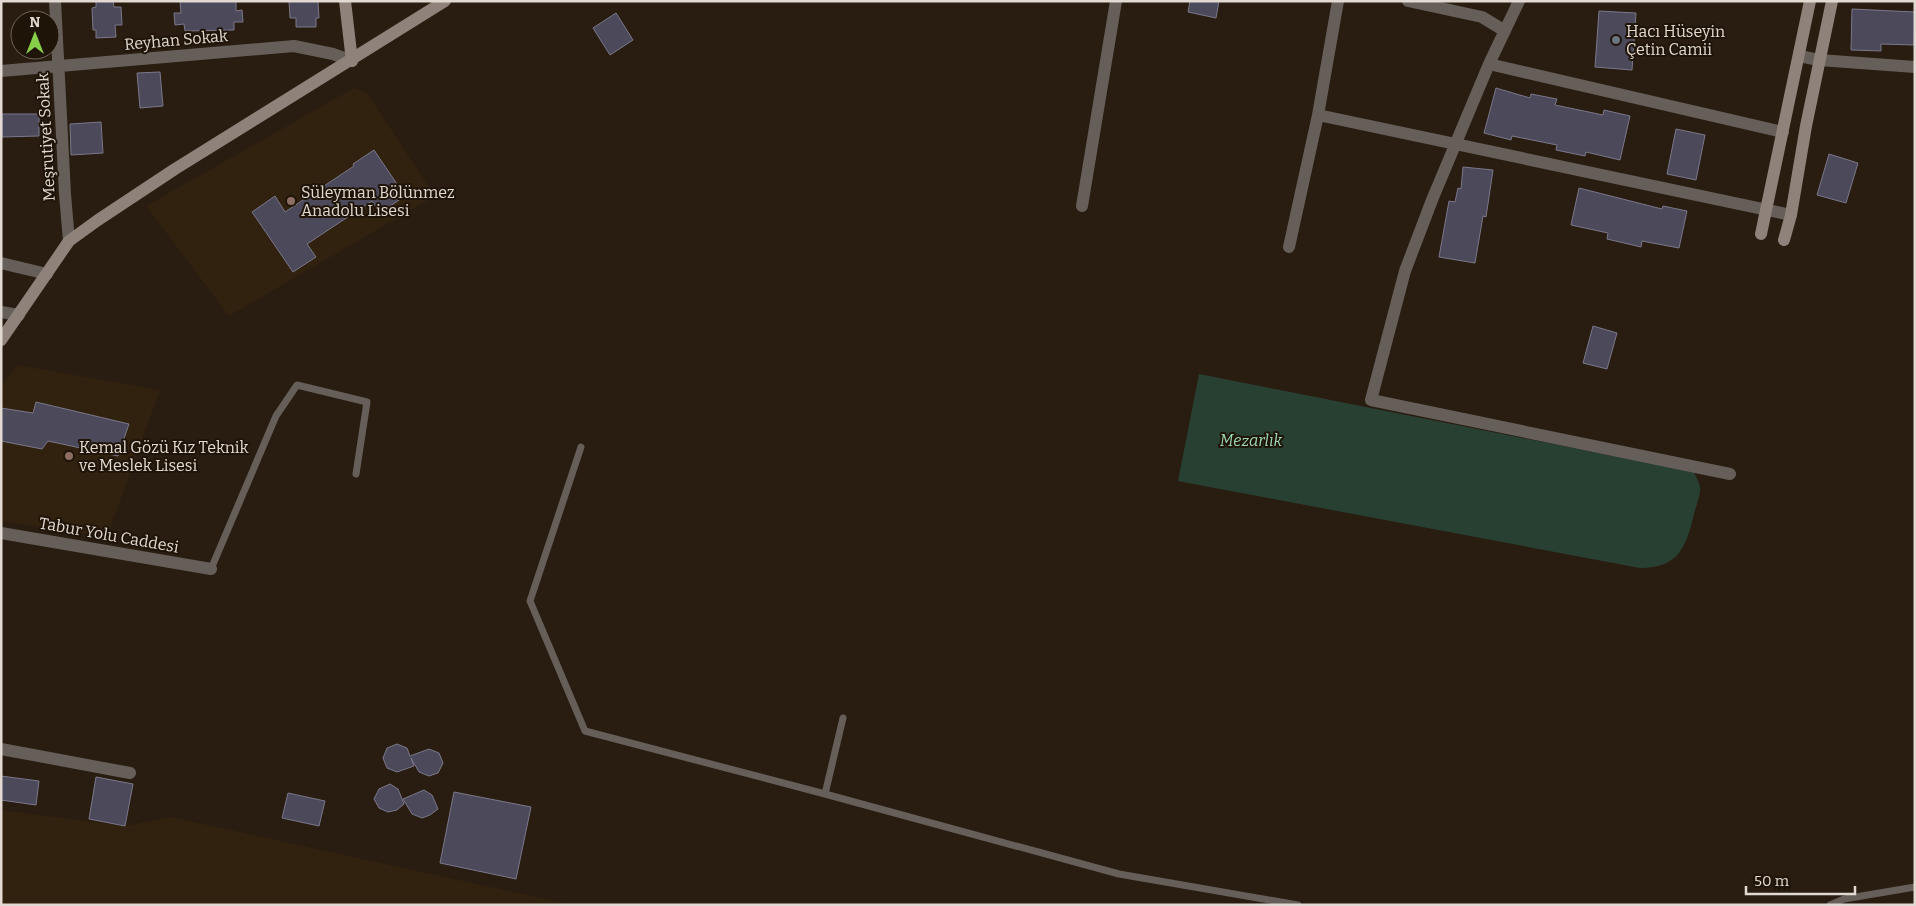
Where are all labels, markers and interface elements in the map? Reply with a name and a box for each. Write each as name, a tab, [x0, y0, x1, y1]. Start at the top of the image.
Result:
north arrow	[10, 10, 60, 60]
text: N	[30, 14, 41, 31]
place label: Hacı Hüseyin Çetin Camii	[1626, 22, 1725, 59]
street label: Reyhan Sokak	[123, 26, 229, 54]
marker: Hacı Hüseyin Çetin Camii	[1610, 34, 1622, 46]
street label: Meşrutiyet Sokak	[33, 72, 59, 202]
place label: Süleyman Bölünmez Anadolu Lisesi	[301, 183, 455, 220]
marker: Süleyman Bölünmez Anadolu Lisesi	[285, 195, 297, 207]
park label: Mezarlık	[1220, 431, 1283, 450]
place label: Kemal Gözü Kız Teknik ve Meslek Lisesi	[78, 438, 249, 475]
marker: Kemal Gözü Kız Teknik ve Meslek Lisesi	[63, 450, 75, 462]
street label: Tabur Yolu Caddesi	[38, 513, 181, 557]
scale bar	[1746, 864, 1855, 896]
text: 50 m	[1754, 872, 1790, 890]

